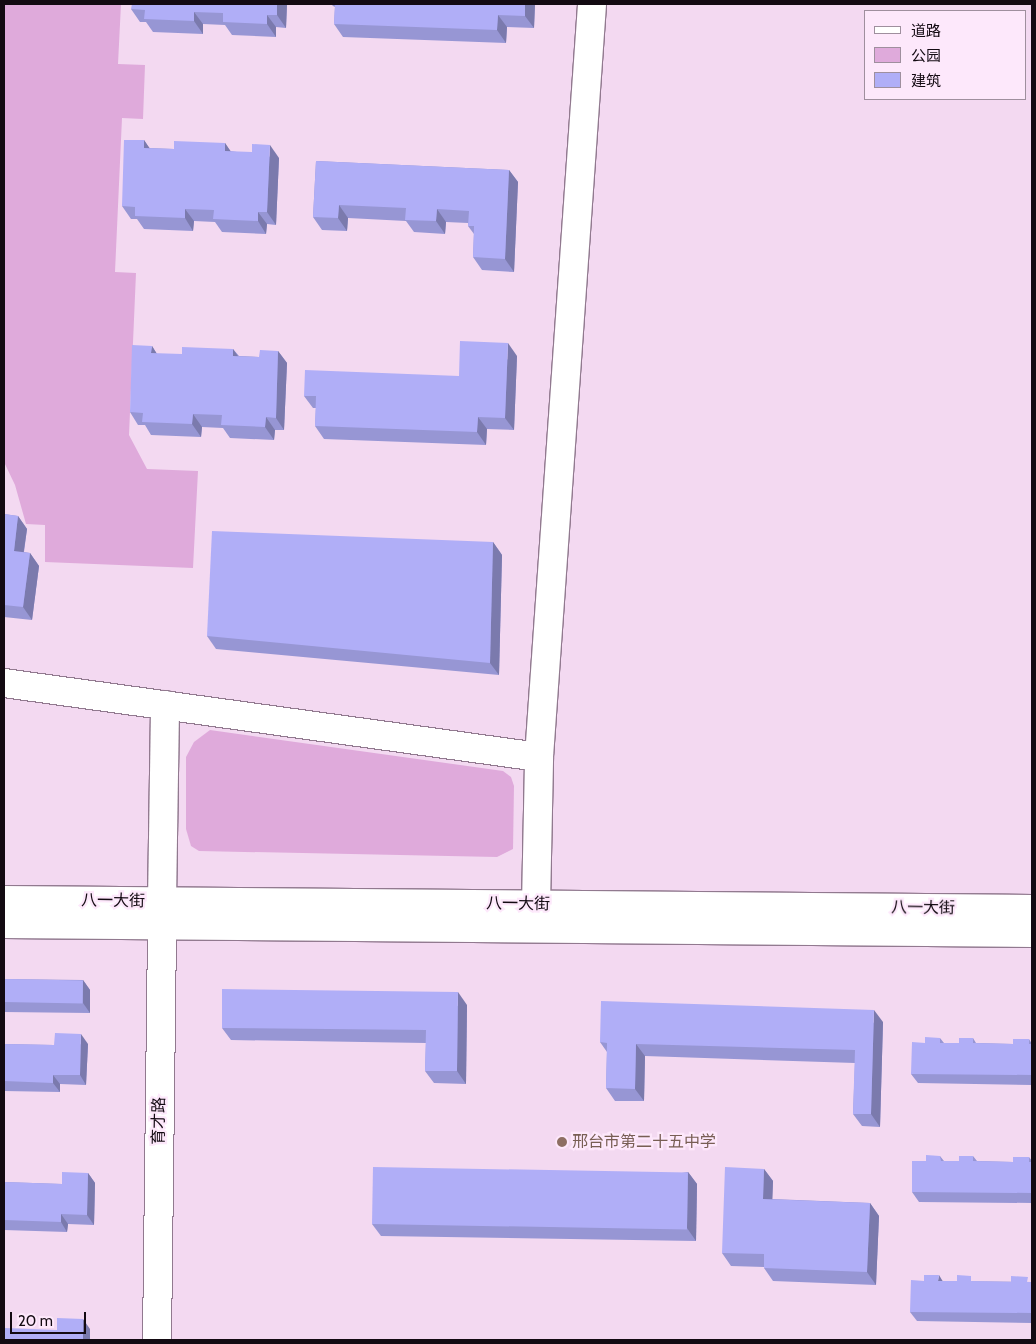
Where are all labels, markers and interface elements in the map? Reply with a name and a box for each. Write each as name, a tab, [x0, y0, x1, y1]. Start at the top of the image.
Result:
legend	[864, 10, 1026, 100]
text: 道路	[911, 22, 941, 40]
text: 公园	[911, 47, 941, 65]
text: 建筑	[911, 72, 941, 90]
street label: 八一大街	[81, 891, 145, 911]
street label: 八一大街	[486, 894, 550, 914]
street label: 八一大街	[891, 898, 955, 918]
street label: 育才路	[149, 1097, 169, 1145]
place label: 邢台市第二十五中学	[572, 1132, 716, 1152]
marker: 邢台市第二十五中学	[556, 1136, 568, 1148]
scale bar	[12, 1302, 89, 1334]
text: 20 m	[18, 1312, 53, 1330]

